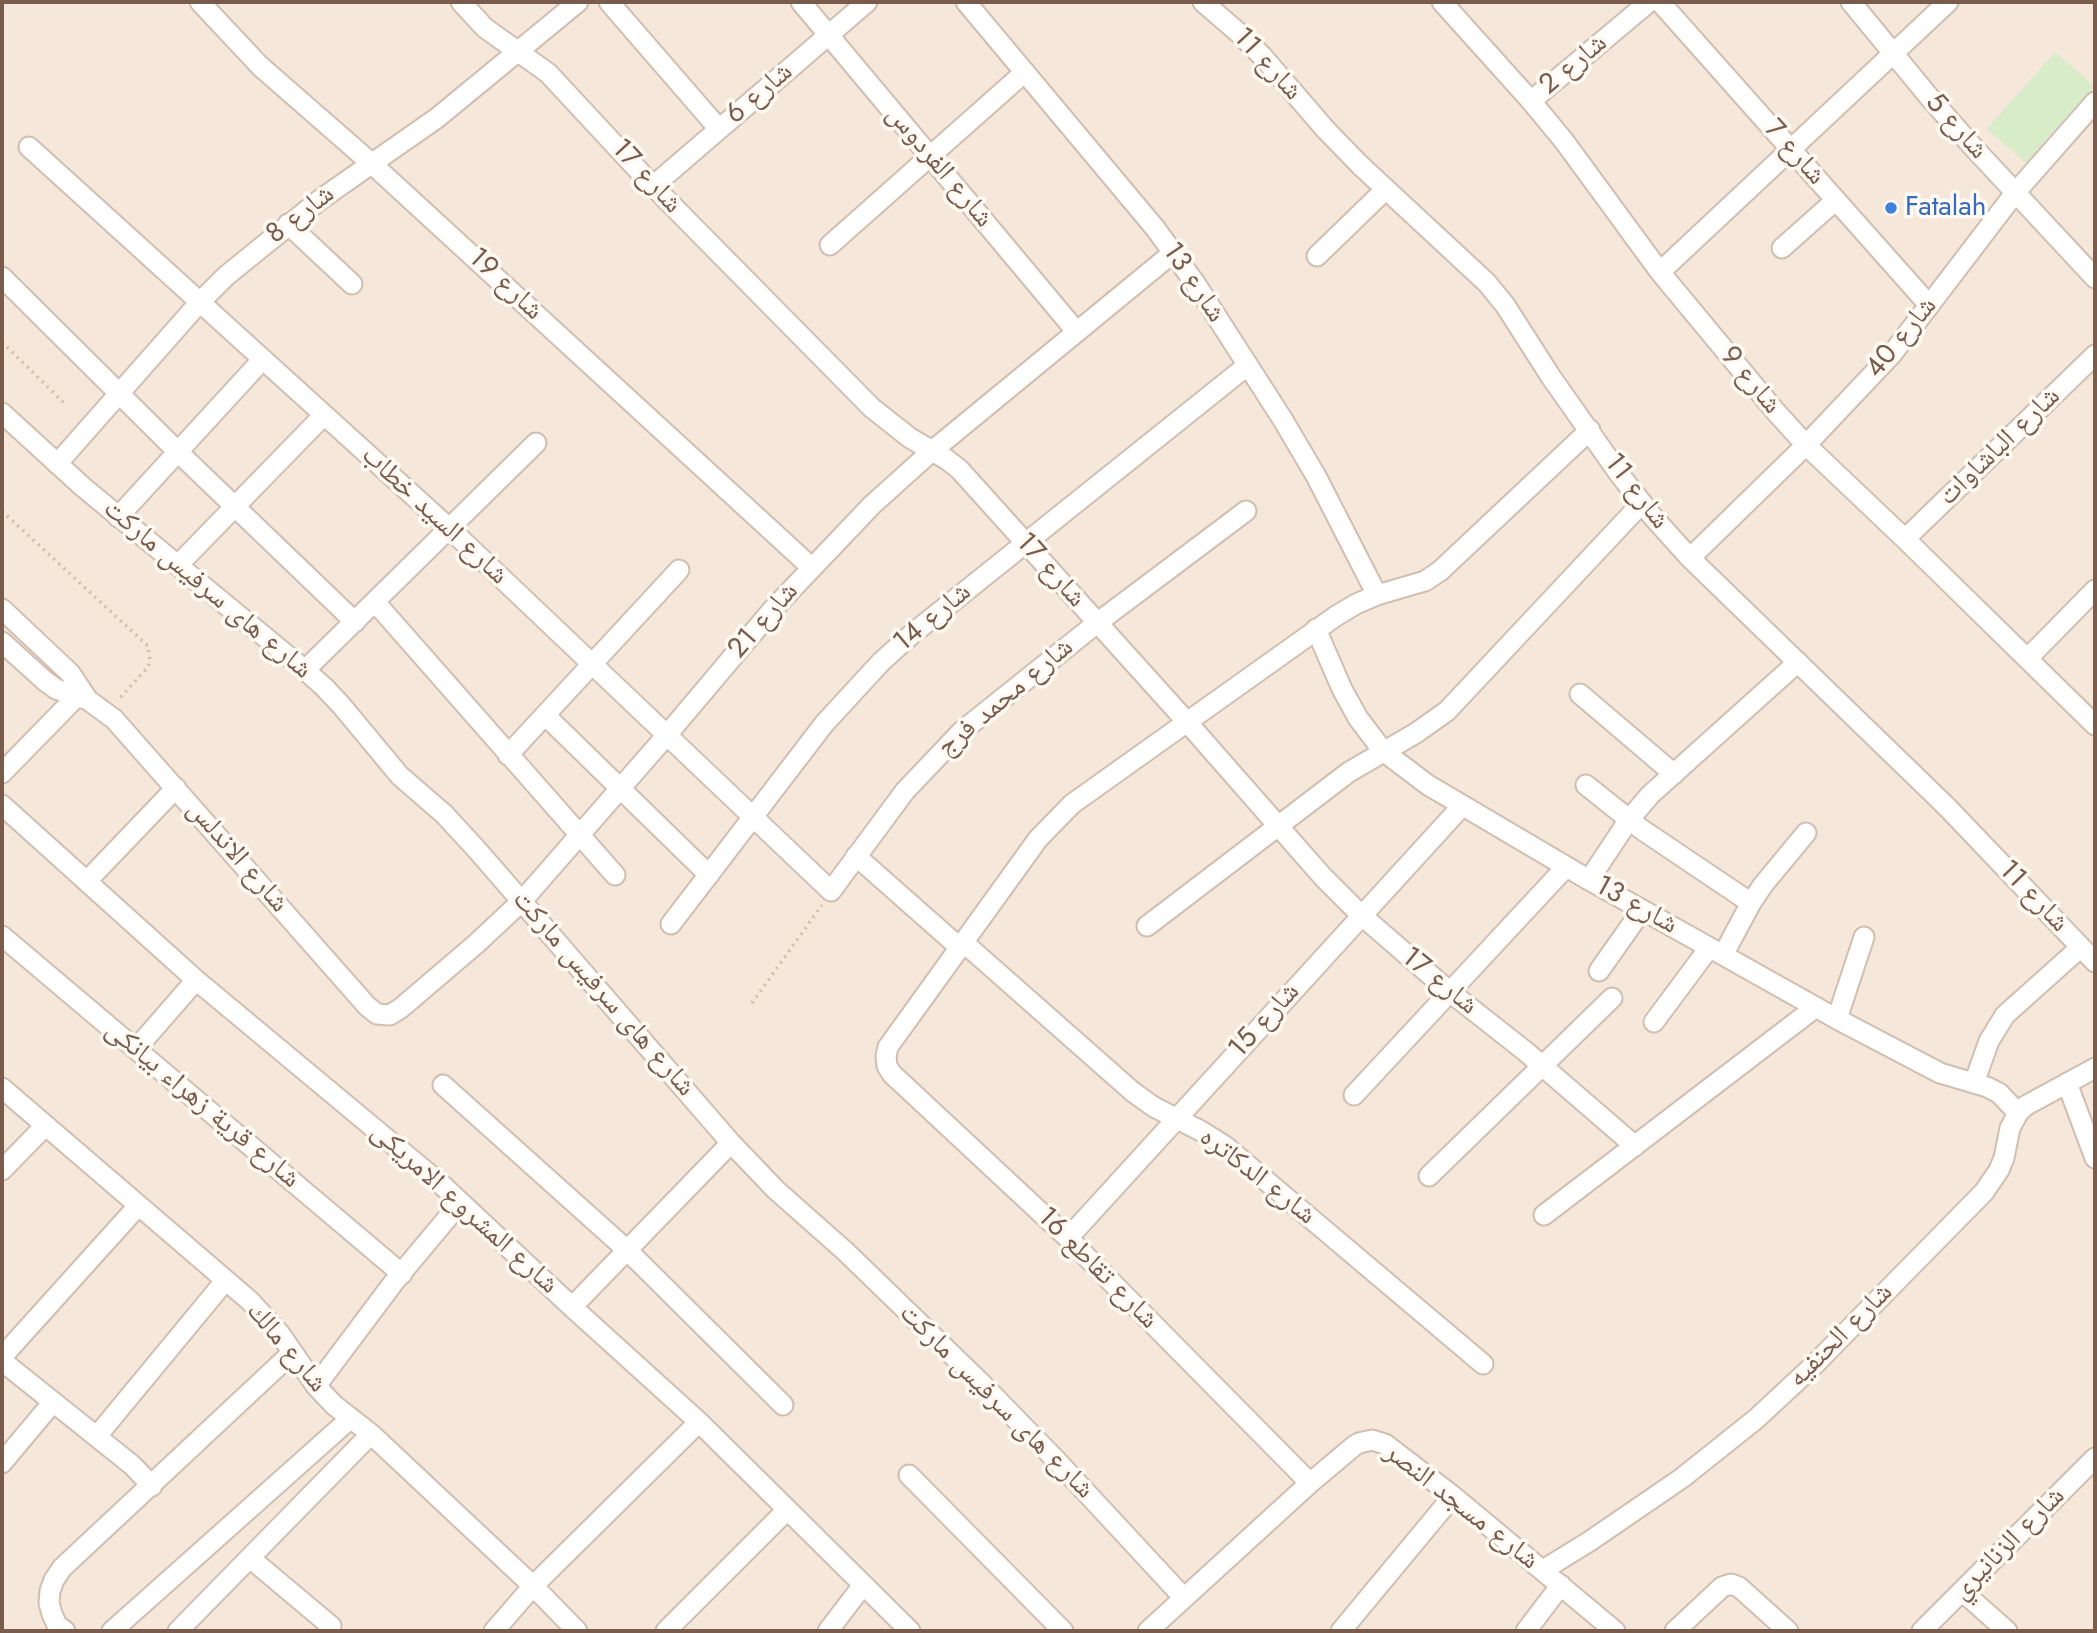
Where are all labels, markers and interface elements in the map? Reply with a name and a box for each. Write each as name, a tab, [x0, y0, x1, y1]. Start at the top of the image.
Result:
street label: شارع 11	[1225, 22, 1309, 108]
street label: شارع 2	[1533, 27, 1615, 103]
street label: شارع 6	[720, 56, 800, 132]
street label: شارع 5	[1918, 87, 1994, 167]
street label: شارع الفردوس	[878, 99, 1000, 235]
street label: شارع 7	[1756, 113, 1832, 193]
street label: شارع 17	[603, 133, 689, 221]
street label: شارع 8	[260, 178, 342, 252]
place label: Fatalah	[1905, 191, 1986, 225]
marker: Fatalah	[1883, 200, 1899, 216]
street label: شارع 13	[1154, 236, 1232, 330]
street label: شارع 19	[461, 242, 549, 328]
street label: شارع 40	[1859, 291, 1945, 385]
street label: شارع 9	[1712, 340, 1788, 422]
street label: شارع الباشاوات	[1932, 381, 2068, 513]
street label: شارع السيد خطاب	[354, 439, 514, 593]
street label: شارع 11	[1596, 447, 1676, 537]
street label: شارع هاى سرفيس ماركت	[96, 493, 318, 687]
street label: شارع 17	[1008, 527, 1092, 615]
street label: شارع 21	[722, 576, 806, 666]
street label: شارع 14	[888, 576, 978, 660]
street label: شارع محمد فرج	[931, 631, 1081, 765]
street label: شارع الاندلس	[179, 794, 295, 920]
street label: شارع 11	[1991, 854, 2075, 940]
street label: شارع 13	[1589, 870, 1683, 942]
street label: شارع هاى سرفيس ماركت	[504, 884, 702, 1104]
street label: شارع 17	[1394, 941, 1484, 1023]
street label: شارع 15	[1222, 976, 1308, 1066]
street label: شارع قرية زهراء بيانكى	[98, 1014, 306, 1196]
street label: شارع المشروع الامريكى	[363, 1116, 565, 1302]
street label: شارع الدكاتره	[1192, 1121, 1322, 1233]
street label: شارع تقاطع 16	[1029, 1201, 1165, 1337]
street label: شارع الحنفيه	[1782, 1277, 1900, 1395]
street label: شارع مالك	[238, 1296, 334, 1400]
street label: شارع هاى سرفيس ماركت	[891, 1297, 1101, 1507]
street label: شارع مسجد النصر	[1377, 1436, 1545, 1578]
street label: شارع الزنانيري	[1945, 1480, 2073, 1608]

